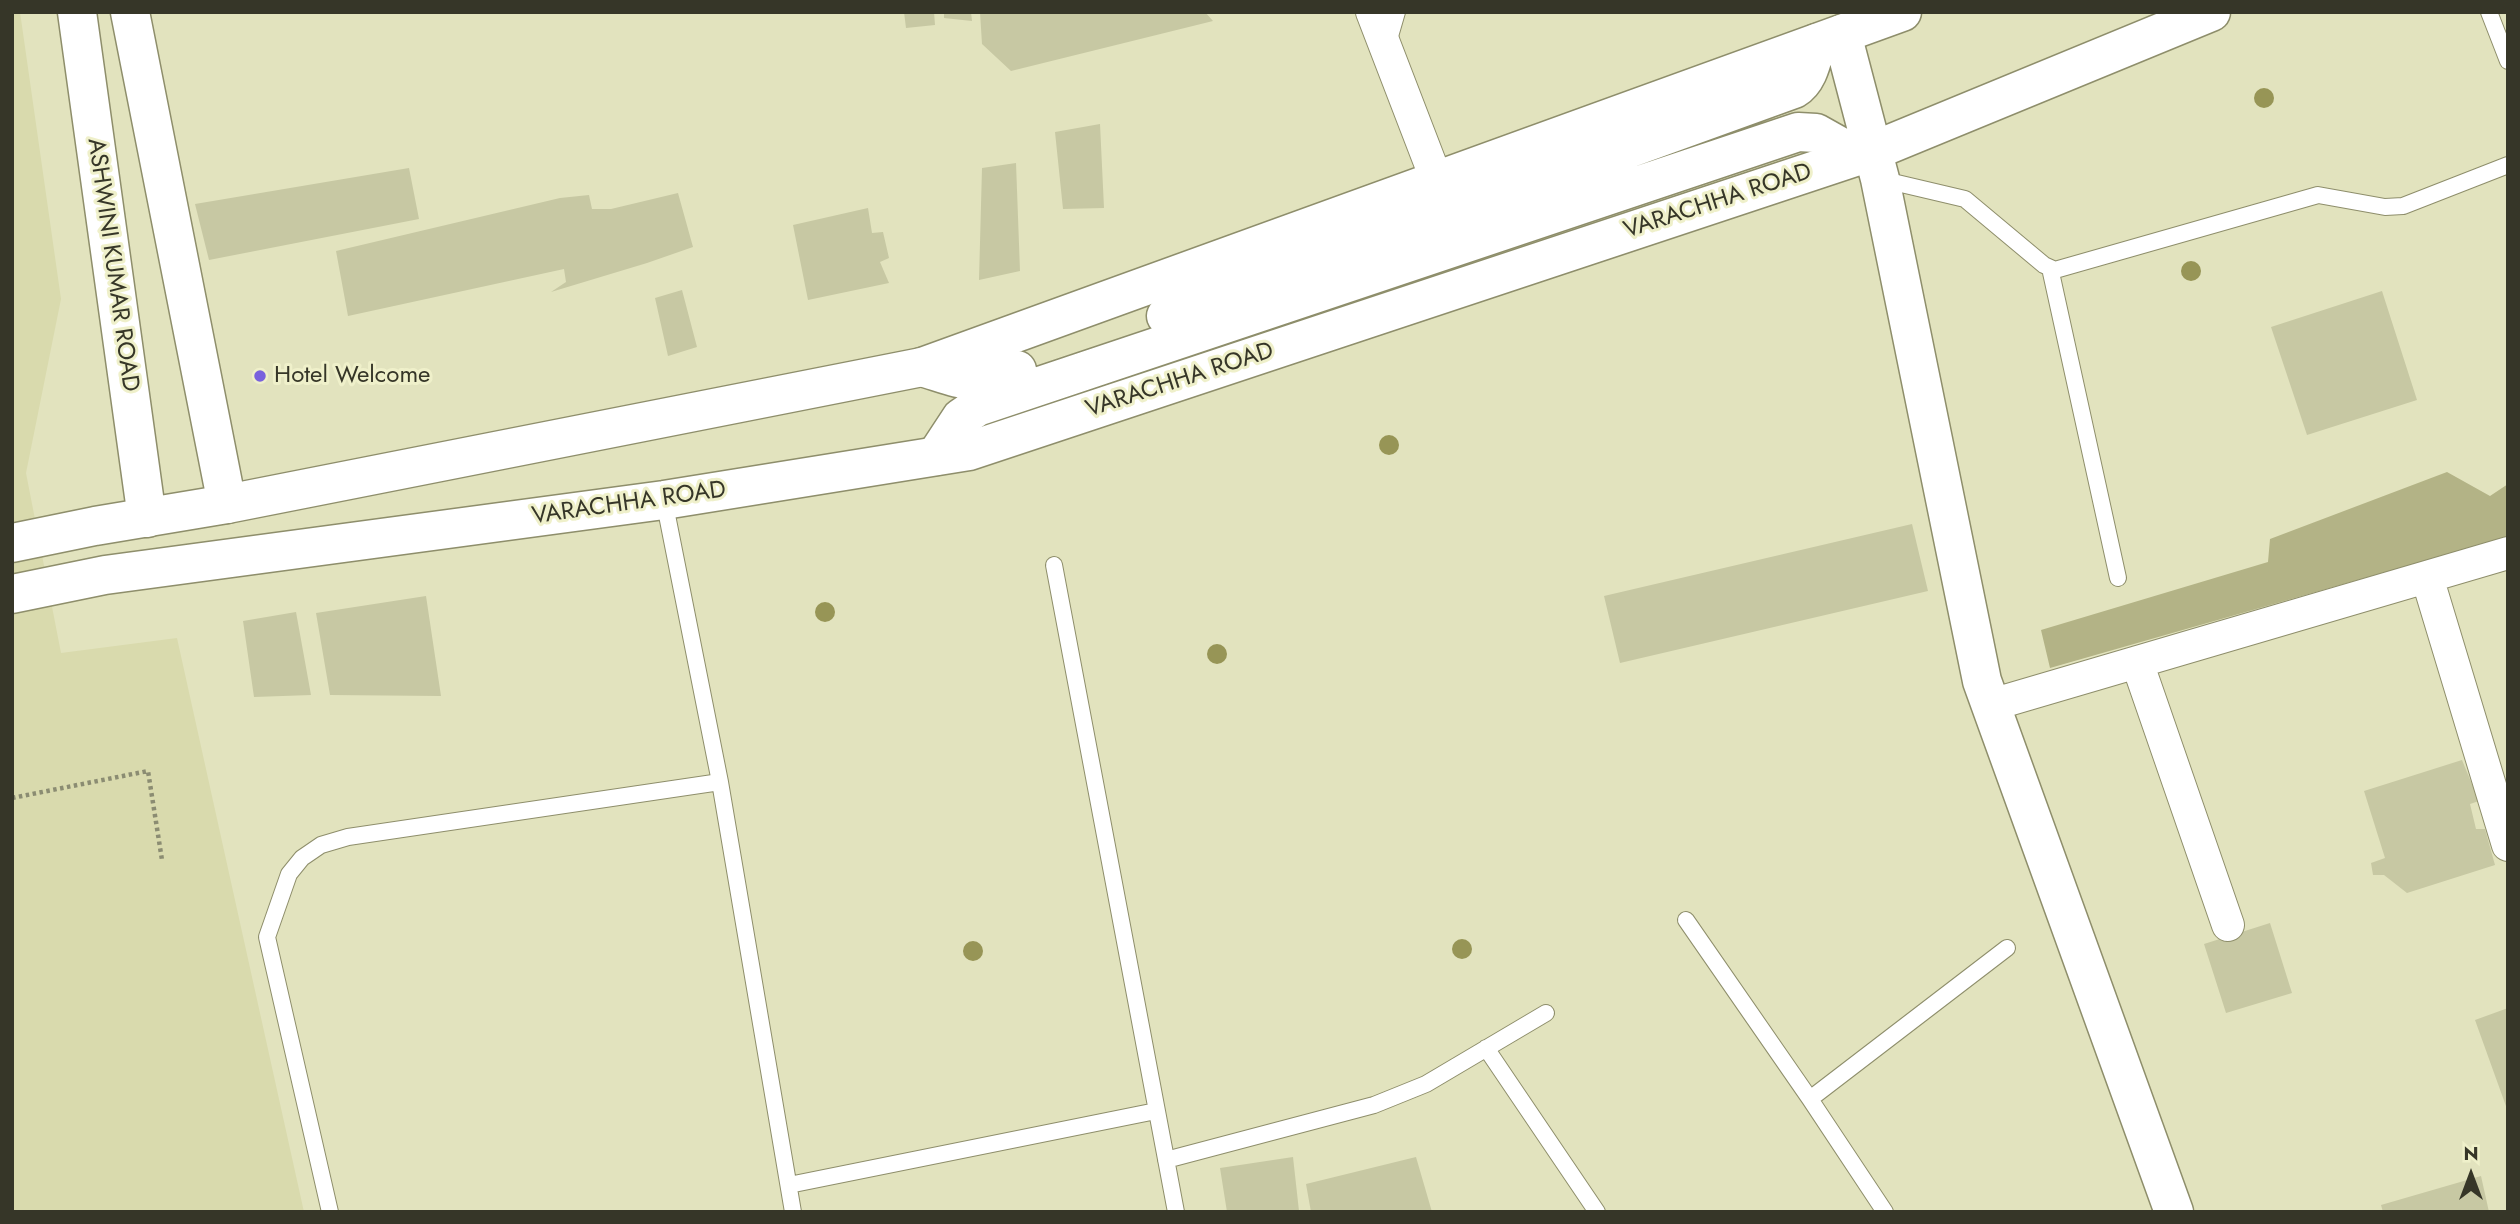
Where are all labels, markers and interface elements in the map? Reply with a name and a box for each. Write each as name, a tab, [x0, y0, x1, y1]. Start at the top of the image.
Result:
street label: ASHWINI KUMAR ROAD	[80, 136, 144, 394]
street label: VARACHHA ROAD	[1621, 158, 1815, 246]
street label: VARACHHA ROAD	[1083, 337, 1277, 425]
place label: Hotel Welcome	[274, 362, 430, 390]
marker: Hotel Welcome	[252, 368, 268, 384]
street label: VARACHHA ROAD	[530, 476, 728, 532]
north arrow	[2436, 1140, 2506, 1210]
text: N	[2463, 1140, 2479, 1167]

